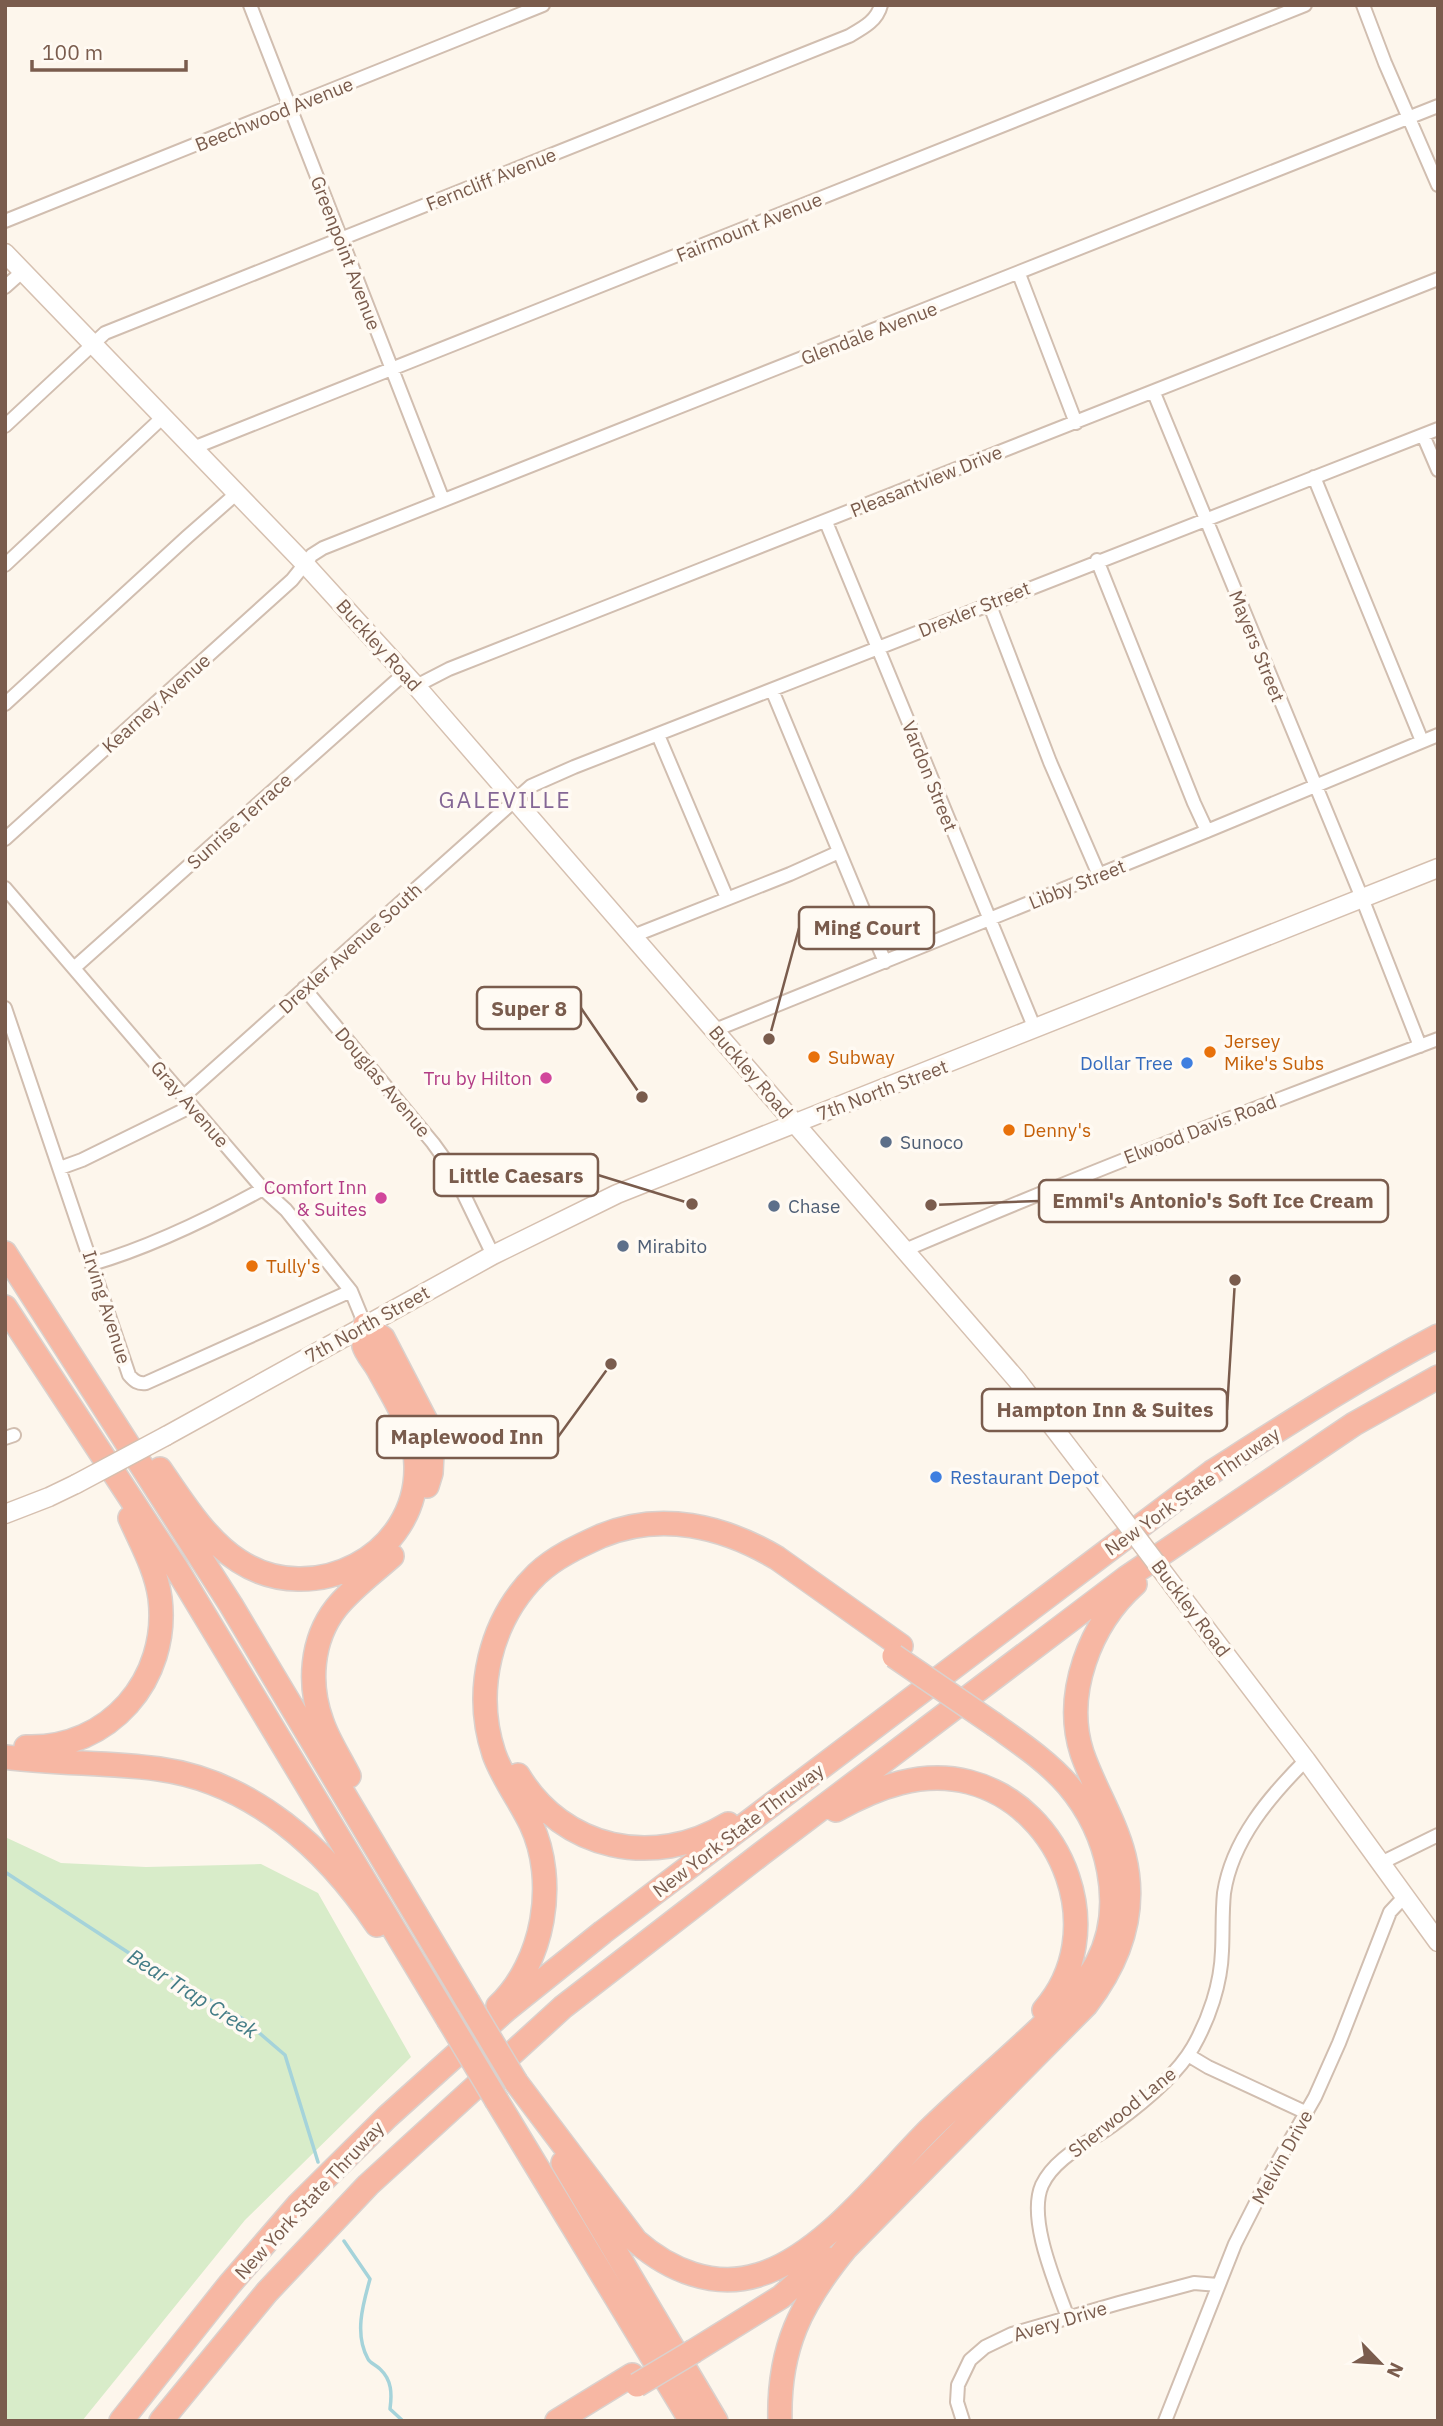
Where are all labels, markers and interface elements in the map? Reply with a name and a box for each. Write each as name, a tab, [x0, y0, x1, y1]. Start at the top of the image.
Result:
scale bar	[32, 28, 186, 72]
text: 100 m	[42, 38, 103, 66]
street label: Beechwood Avenue	[192, 71, 356, 157]
street label: Ferncliff Avenue	[423, 142, 559, 216]
street label: Greenpoint Avenue	[305, 172, 387, 334]
street label: Fairmount Avenue	[673, 187, 825, 267]
street label: Glendale Avenue	[797, 296, 941, 370]
street label: Pleasantview Drive	[847, 440, 1005, 522]
street label: Drexler Street	[915, 576, 1033, 642]
street label: Mayers Street	[1224, 587, 1290, 705]
street label: Buckley Road	[331, 594, 427, 696]
street label: Kearney Avenue	[97, 648, 215, 758]
street label: Vardon Street	[897, 717, 963, 835]
street label: Sunrise Terrace	[182, 768, 296, 874]
district label: GALEVILLE	[438, 784, 572, 814]
street label: Libby Street	[1025, 854, 1129, 914]
street label: Drexler Avenue South	[273, 877, 427, 1019]
callout: Ming Court	[799, 907, 934, 949]
text: Ming Court	[814, 913, 920, 941]
callout: Super 8	[477, 987, 581, 1029]
text: Super 8	[491, 994, 567, 1022]
street label: Buckley Road	[704, 1020, 798, 1124]
street label: Douglas Avenue	[330, 1022, 436, 1142]
place label: Jersey Mike's Subs	[1224, 1029, 1324, 1075]
marker: Jersey Mike's Subs	[1202, 1044, 1218, 1060]
place label: Subway	[828, 1045, 895, 1069]
marker: Subway	[806, 1049, 822, 1065]
place label: Dollar Tree	[1080, 1051, 1173, 1075]
street label: 7th North Street	[813, 1054, 951, 1126]
marker: Dollar Tree	[1179, 1055, 1195, 1071]
street label: Gray Avenue	[146, 1056, 234, 1152]
place label: Tru by Hilton	[424, 1066, 532, 1090]
marker: Tru by Hilton	[538, 1070, 554, 1086]
street label: Elwood Davis Road	[1120, 1089, 1280, 1169]
place label: Denny's	[1023, 1118, 1091, 1142]
marker: Denny's	[1001, 1122, 1017, 1138]
place label: Sunoco	[900, 1130, 963, 1154]
marker: Sunoco	[878, 1134, 894, 1150]
callout: Little Caesars	[434, 1154, 598, 1196]
text: Little Caesars	[448, 1161, 584, 1189]
place label: Comfort Inn & Suites	[264, 1175, 367, 1221]
callout: Emmi's Antonio's Soft Ice Cream	[1039, 1180, 1388, 1222]
text: Emmi's Antonio's Soft Ice Cream	[1052, 1186, 1374, 1214]
marker: Comfort Inn & Suites	[373, 1190, 389, 1206]
place label: Chase	[788, 1194, 840, 1218]
marker: Chase	[766, 1198, 782, 1214]
place label: Mirabito	[637, 1234, 707, 1258]
marker: Mirabito	[615, 1238, 631, 1254]
street label: Irving Avenue	[77, 1247, 137, 1367]
place label: Tully's	[266, 1254, 320, 1278]
marker: Tully's	[244, 1258, 260, 1274]
street label: 7th North Street	[301, 1280, 433, 1368]
callout: Hampton Inn & Suites	[982, 1389, 1227, 1431]
text: Hampton Inn & Suites	[997, 1395, 1213, 1423]
callout: Maplewood Inn	[377, 1416, 558, 1458]
street label: New York State Thruway	[1100, 1421, 1285, 1560]
text: Maplewood Inn	[391, 1422, 543, 1450]
place label: Restaurant Depot	[950, 1465, 1100, 1489]
marker: Restaurant Depot	[928, 1469, 944, 1485]
street label: Buckley Road	[1147, 1554, 1235, 1662]
street label: New York State Thruway	[648, 1758, 829, 1902]
water label: Bear Trap Creek	[123, 1942, 264, 2045]
street label: Sherwood Lane	[1063, 2061, 1181, 2163]
street label: Melvin Drive	[1246, 2106, 1318, 2208]
street label: New York State Thruway	[229, 2115, 389, 2284]
street label: Avery Drive	[1010, 2295, 1110, 2347]
north arrow	[1345, 2328, 1415, 2398]
text: N	[1382, 2359, 1409, 2381]

